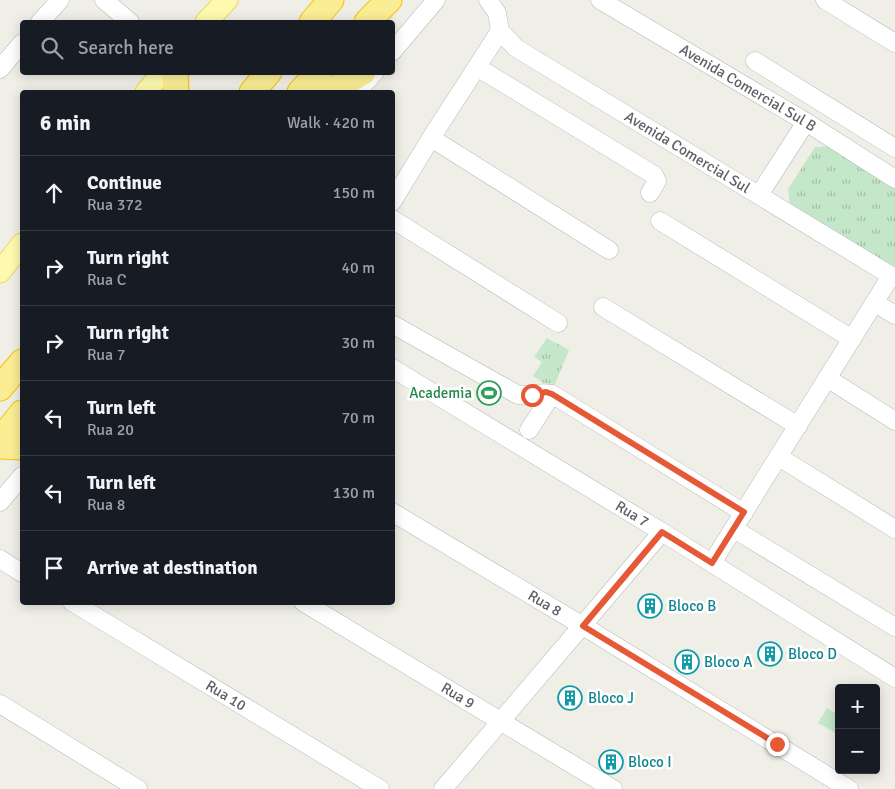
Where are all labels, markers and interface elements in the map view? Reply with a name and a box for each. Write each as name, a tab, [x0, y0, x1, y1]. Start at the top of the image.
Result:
search box	[20, 20, 395, 75]
icon: search	[38, 34, 66, 62]
text: Search here	[78, 36, 174, 60]
street label: Avenida Comercial Sul B	[676, 40, 820, 135]
street label: Avenida Comercial Sul	[622, 107, 753, 197]
text: 6 min	[40, 110, 91, 136]
text: Walk · 420 m	[287, 113, 375, 133]
text: Continue	[87, 171, 162, 195]
icon: ahead	[40, 179, 68, 207]
text: 150 m	[333, 183, 375, 203]
text: Rua 372	[87, 195, 143, 215]
text: Turn right	[87, 246, 169, 270]
icon: right	[40, 254, 68, 282]
text: 40 m	[341, 258, 375, 278]
text: Rua C	[87, 270, 126, 290]
text: Turn right	[87, 321, 169, 345]
icon: right	[40, 329, 68, 357]
text: 30 m	[341, 333, 375, 353]
text: Rua 7	[87, 345, 125, 365]
sports icon: Academia	[476, 380, 502, 406]
place label: Academia	[409, 384, 472, 402]
route start	[521, 384, 544, 407]
text: Turn left	[87, 396, 156, 420]
icon: left	[40, 404, 68, 432]
text: 70 m	[341, 408, 375, 428]
text: Rua 20	[87, 420, 134, 440]
text: Turn left	[87, 471, 156, 495]
icon: left	[40, 479, 68, 507]
text: 130 m	[333, 483, 375, 503]
text: Rua 8	[87, 495, 125, 515]
street label: Rua 7	[612, 497, 652, 531]
icon: arrive	[40, 554, 68, 582]
text: Arrive at destination	[87, 556, 258, 580]
street label: Rua 8	[525, 586, 565, 620]
building icon: Bloco B	[637, 593, 663, 619]
place label: Bloco B	[668, 597, 716, 615]
building icon: Bloco D	[757, 641, 783, 667]
place label: Bloco D	[788, 645, 837, 663]
building icon: Bloco A	[674, 649, 700, 675]
place label: Bloco A	[704, 653, 752, 671]
street label: Rua 10	[202, 676, 249, 715]
street label: Rua 9	[438, 679, 478, 712]
map controls	[835, 684, 880, 774]
button: +	[835, 684, 880, 729]
building icon: Bloco J	[557, 685, 583, 711]
place label: Bloco J	[588, 689, 634, 707]
button: −	[835, 729, 880, 774]
route end	[766, 733, 789, 756]
building icon: Bloco I	[598, 749, 624, 775]
place label: Bloco I	[628, 753, 672, 771]

